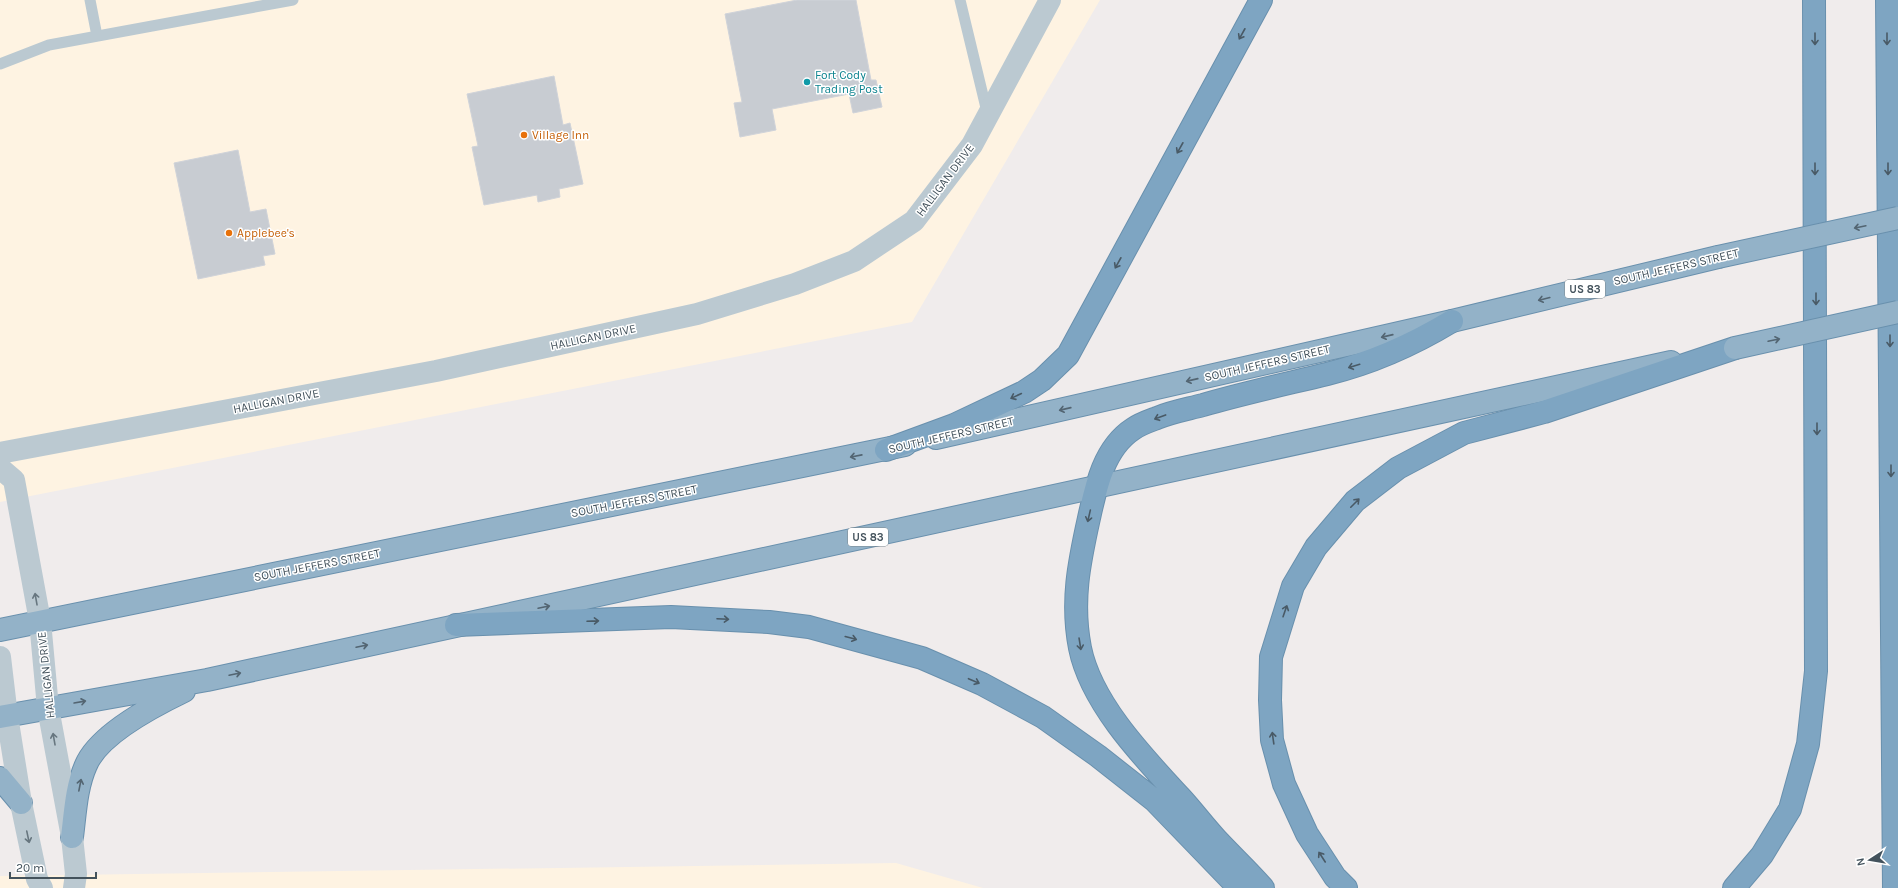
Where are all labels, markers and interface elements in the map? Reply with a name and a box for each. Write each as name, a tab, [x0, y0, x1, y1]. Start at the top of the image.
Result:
one-way arrow	[1238, 28, 1246, 40]
one-way arrow	[1811, 32, 1819, 45]
one-way arrow	[1883, 32, 1891, 45]
place label: Fort Cody Trading Post	[815, 68, 883, 96]
marker: Fort Cody Trading Post	[802, 77, 812, 87]
place label: Village Inn	[532, 128, 589, 142]
marker: Village Inn	[519, 130, 529, 140]
street label: HALLIGAN DRIVE	[913, 141, 977, 219]
one-way arrow	[1176, 142, 1184, 154]
one-way arrow	[1811, 162, 1819, 175]
one-way arrow	[1884, 162, 1892, 175]
one-way arrow	[1854, 223, 1867, 231]
place label: Applebee's	[237, 226, 295, 240]
marker: Applebee's	[224, 228, 234, 238]
street label: SOUTH JEFFERS STREET	[1612, 246, 1740, 288]
one-way arrow	[1114, 257, 1121, 269]
road number: US 83	[1565, 280, 1605, 298]
one-way arrow	[1812, 292, 1820, 305]
one-way arrow	[1538, 295, 1551, 303]
street label: HALLIGAN DRIVE	[549, 321, 637, 353]
one-way arrow	[1381, 332, 1394, 340]
one-way arrow	[1886, 334, 1894, 347]
one-way arrow	[1767, 335, 1780, 343]
street label: SOUTH JEFFERS STREET	[1203, 342, 1331, 384]
one-way arrow	[1347, 363, 1360, 370]
one-way arrow	[1186, 377, 1199, 385]
street label: HALLIGAN DRIVE	[232, 386, 320, 416]
one-way arrow	[1010, 393, 1022, 400]
one-way arrow	[1059, 405, 1072, 413]
street label: SOUTH JEFFERS STREET	[887, 414, 1015, 456]
one-way arrow	[1154, 414, 1167, 421]
one-way arrow	[1813, 422, 1820, 435]
one-way arrow	[850, 452, 863, 460]
one-way arrow	[1887, 464, 1895, 477]
street label: SOUTH JEFFERS STREET	[570, 482, 698, 520]
one-way arrow	[1350, 498, 1360, 507]
one-way arrow	[1085, 509, 1093, 522]
road number: US 83	[848, 528, 888, 546]
street label: SOUTH JEFFERS STREET	[253, 546, 381, 584]
one-way arrow	[31, 593, 39, 606]
one-way arrow	[537, 602, 550, 610]
one-way arrow	[1282, 604, 1289, 617]
one-way arrow	[716, 615, 729, 622]
one-way arrow	[586, 617, 599, 624]
street label: HALLIGAN DRIVE	[34, 631, 58, 719]
one-way arrow	[844, 635, 857, 642]
one-way arrow	[1076, 637, 1084, 650]
one-way arrow	[355, 642, 368, 650]
one-way arrow	[228, 670, 241, 678]
one-way arrow	[967, 677, 979, 685]
one-way arrow	[73, 698, 86, 706]
one-way arrow	[1269, 732, 1277, 745]
one-way arrow	[49, 733, 57, 746]
one-way arrow	[76, 779, 84, 792]
one-way arrow	[25, 830, 33, 843]
north arrow	[1850, 840, 1890, 880]
one-way arrow	[1318, 852, 1326, 863]
scale bar	[10, 854, 96, 880]
text: N	[1854, 857, 1868, 867]
text: 20 m	[16, 861, 44, 875]

